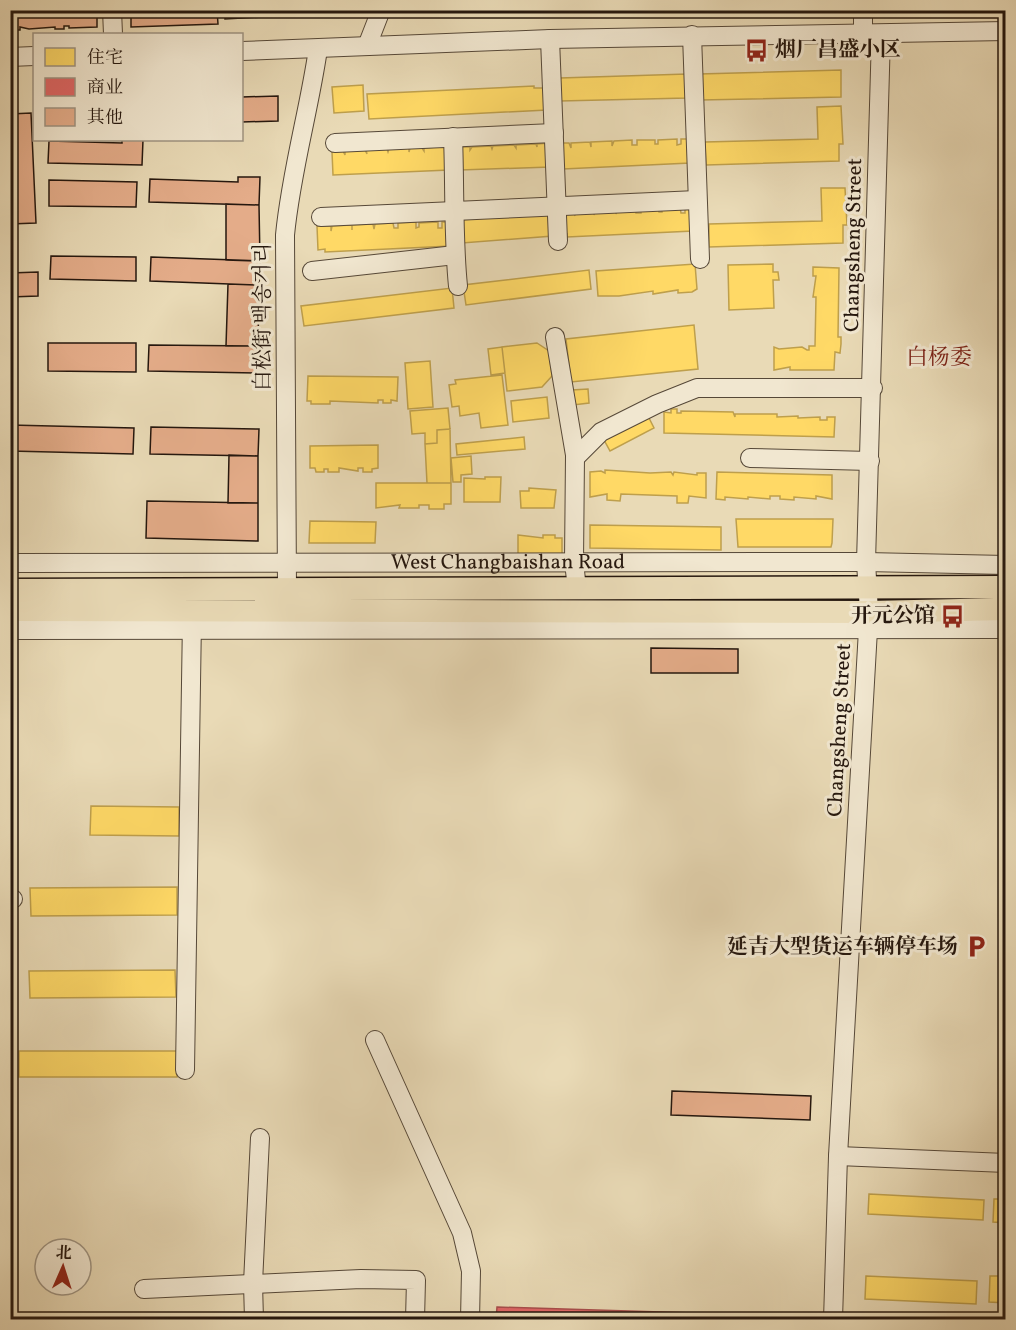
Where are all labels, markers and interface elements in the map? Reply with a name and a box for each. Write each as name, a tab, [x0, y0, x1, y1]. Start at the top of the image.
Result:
legend	[33, 33, 243, 141]
place label: 烟厂昌盛小区	[775, 36, 901, 65]
bus stop icon: 烟厂昌盛小区	[744, 37, 770, 63]
text: 住宅	[87, 46, 123, 71]
text: 商业	[87, 76, 123, 101]
text: 其他	[87, 106, 123, 131]
street label: Changsheng Street	[838, 158, 870, 332]
street label: 白松街 백송거리	[249, 243, 278, 391]
district label: 白杨委	[906, 343, 972, 374]
street label: West Changbaishan Road	[391, 548, 625, 577]
place label: 开元公馆	[851, 602, 935, 631]
bus stop icon: 开元公馆	[940, 603, 966, 629]
street label: Changsheng Street	[821, 642, 859, 818]
place label: 延吉大型货运车辆停车场	[727, 933, 958, 962]
parking icon: 延吉大型货运车辆停车场	[963, 934, 989, 960]
north arrow	[33, 1237, 93, 1297]
text: 北	[55, 1243, 72, 1265]

